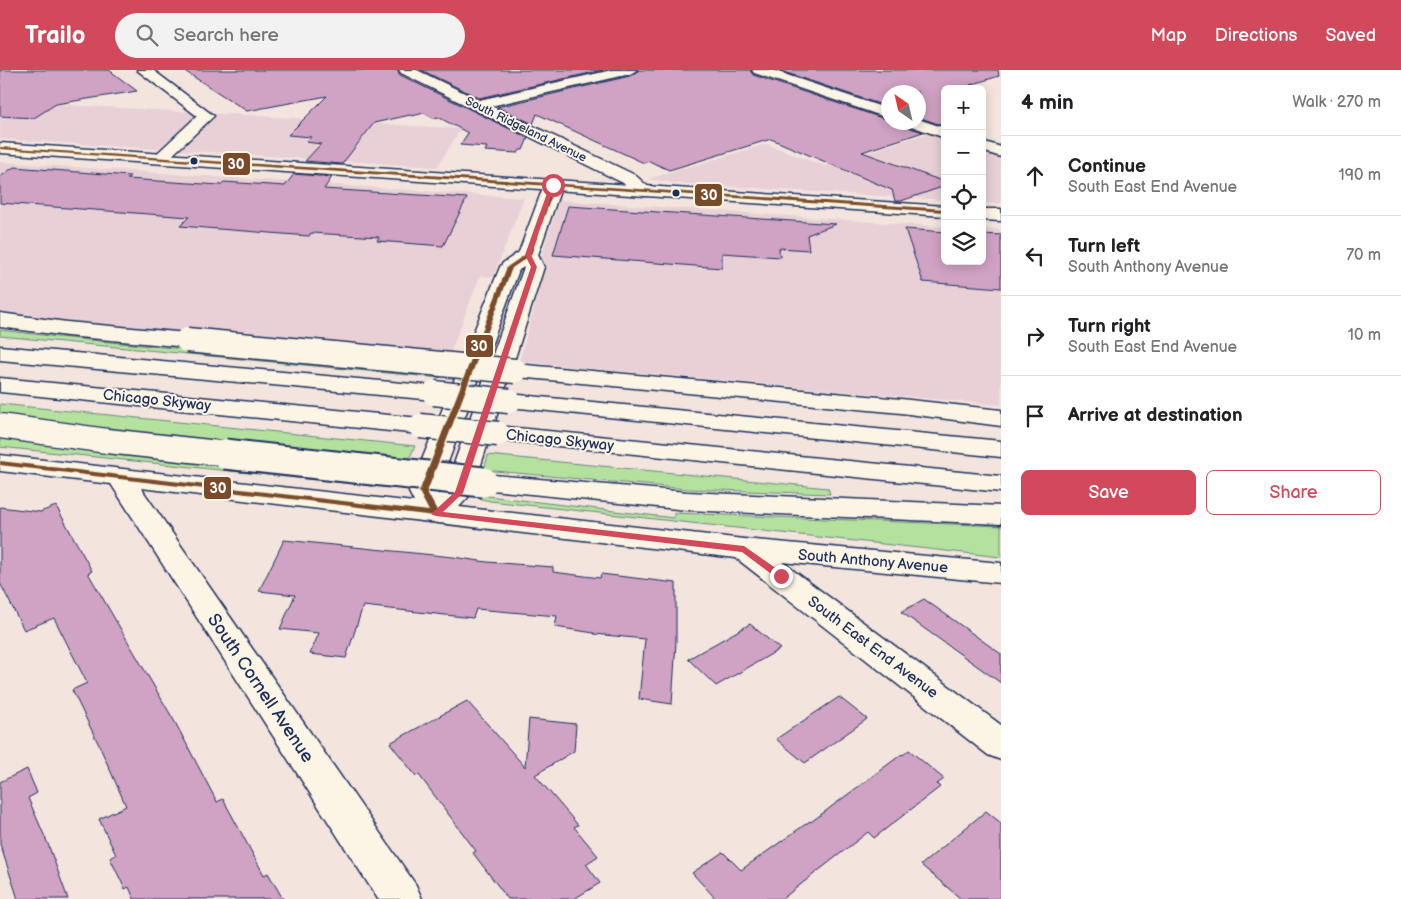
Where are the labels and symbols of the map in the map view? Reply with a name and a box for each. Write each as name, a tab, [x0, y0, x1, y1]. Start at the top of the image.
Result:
north arrow	[881, 85, 926, 130]
street label: South Ridgeland Avenue	[463, 94, 589, 165]
line badge: 30	[222, 152, 251, 176]
unlabelled marker	[189, 156, 199, 166]
text: 30	[228, 156, 245, 173]
route start	[542, 174, 565, 197]
line badge: 30	[694, 183, 723, 207]
text: 30	[701, 187, 718, 204]
unlabelled marker	[671, 188, 681, 198]
line badge: 30	[465, 334, 494, 358]
text: 30	[471, 338, 488, 355]
street label: Chicago Skyway	[102, 385, 212, 416]
street label: Chicago Skyway	[505, 425, 615, 456]
line badge: 30	[203, 476, 232, 500]
text: 30	[210, 480, 227, 497]
street label: South Anthony Avenue	[797, 545, 949, 578]
route end	[770, 565, 793, 588]
street label: South East End Avenue	[804, 592, 942, 703]
street label: South Cornell Avenue	[203, 610, 318, 767]

